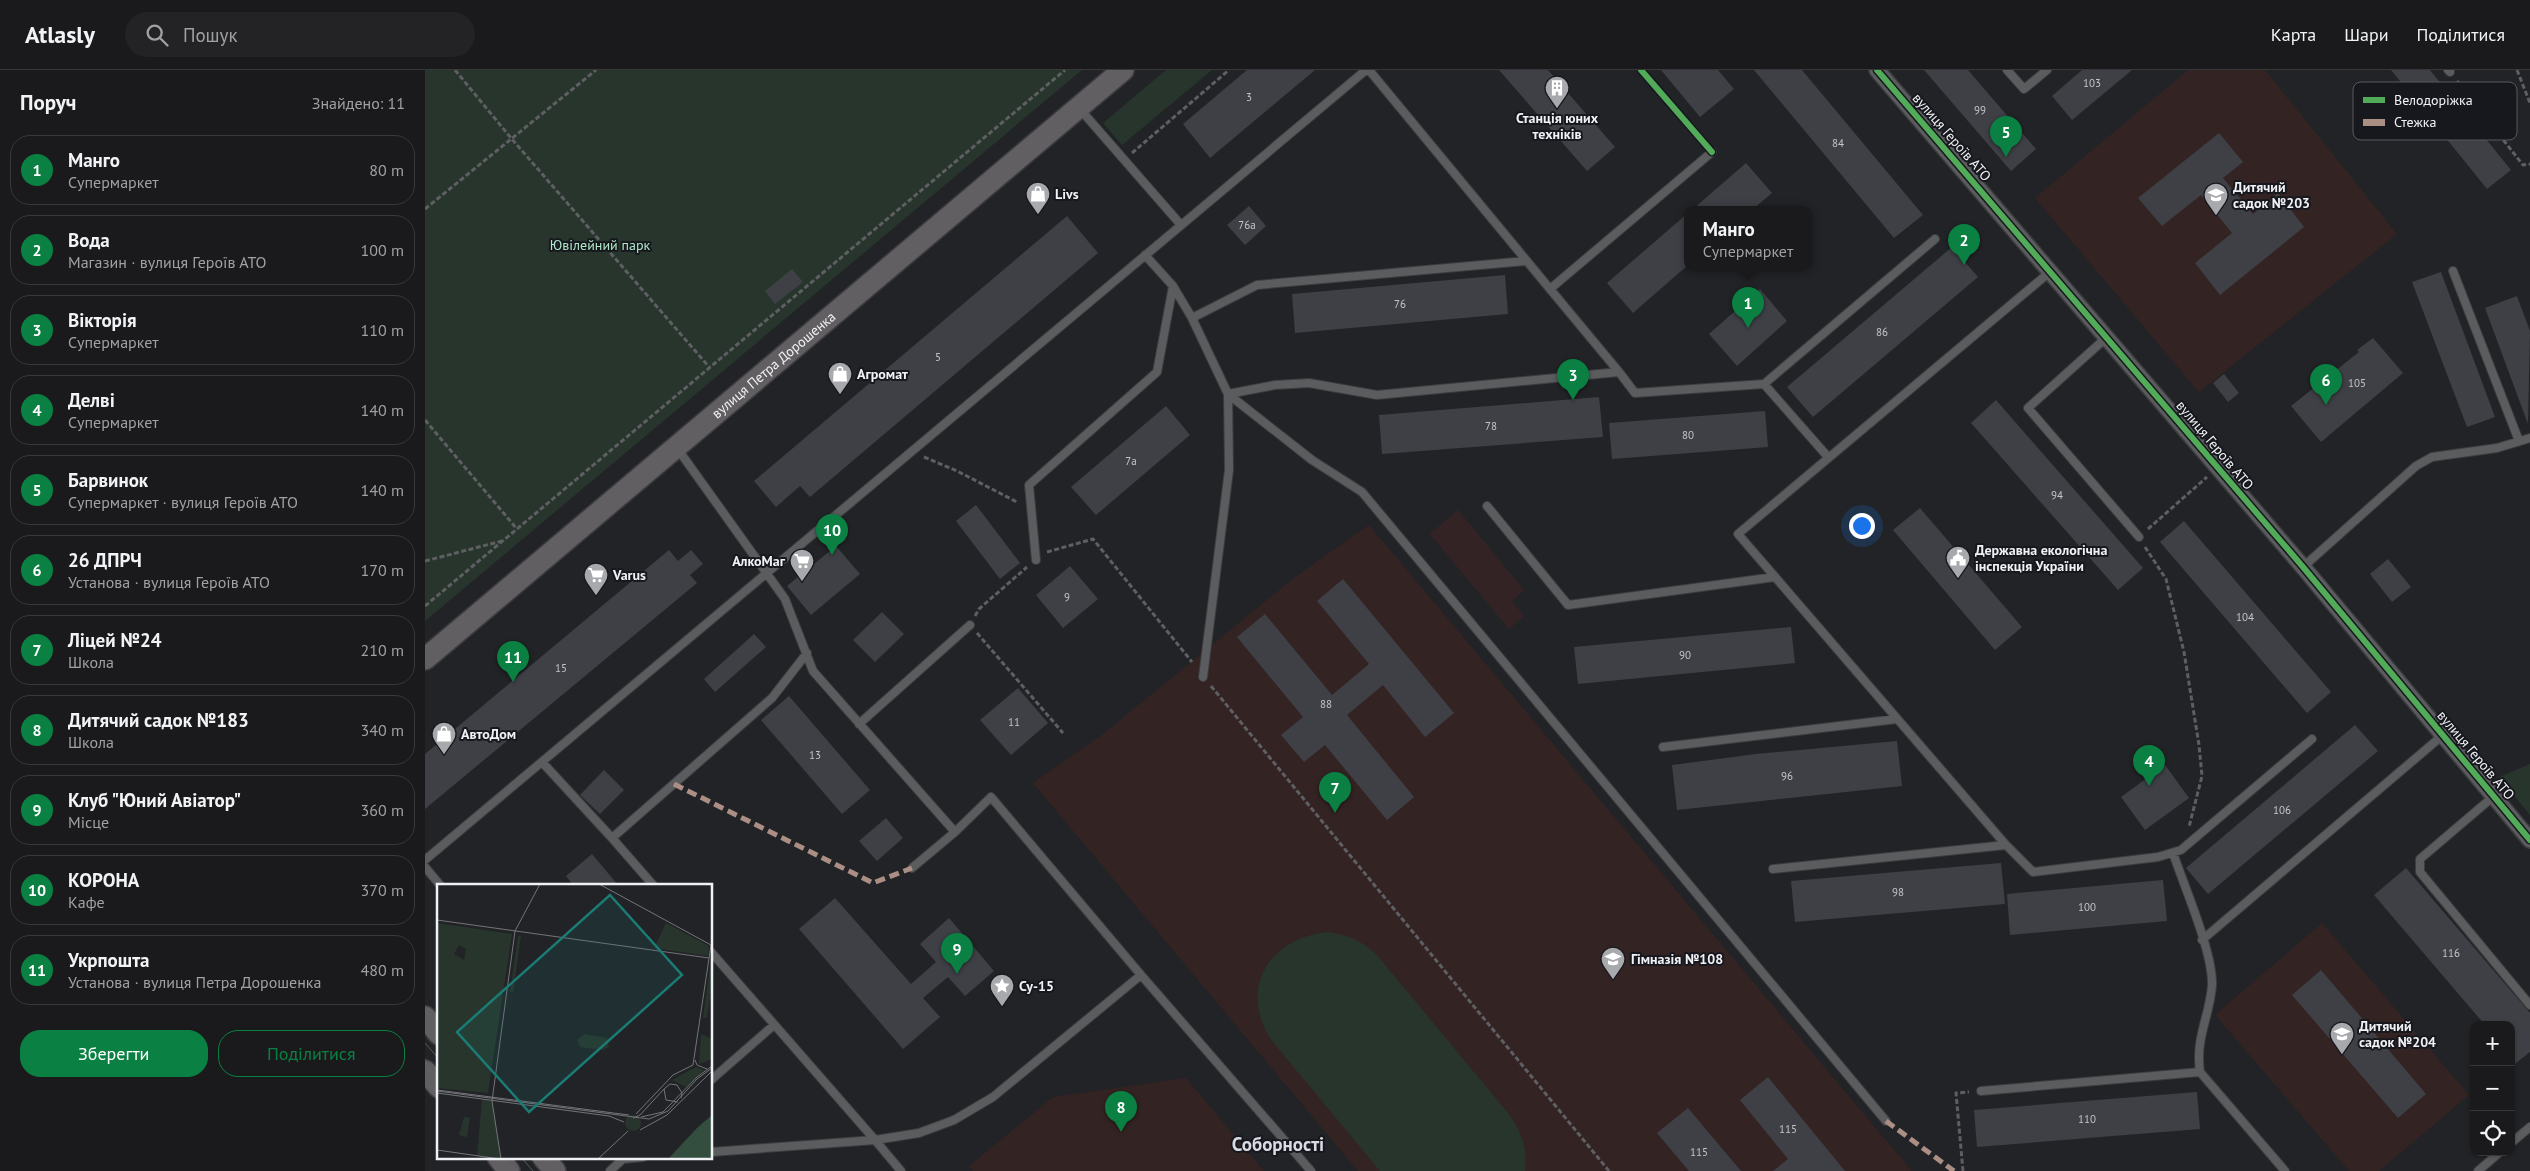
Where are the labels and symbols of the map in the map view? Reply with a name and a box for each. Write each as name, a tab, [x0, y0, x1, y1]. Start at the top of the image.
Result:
building icon: Станція юних техніків	[1544, 75, 1570, 109]
house number: 103	[2083, 76, 2101, 90]
legend	[2353, 82, 2517, 140]
street label: вулиця Героїв АТО	[1909, 89, 1995, 185]
house number: 3	[1246, 90, 1252, 104]
text: Велодоріжка	[2394, 91, 2473, 109]
house number: 99	[1974, 103, 1986, 117]
place label: Станція юних техніків	[1516, 109, 1599, 143]
text: Стежка	[2394, 113, 2436, 131]
pin: 5	[1990, 116, 2022, 157]
house number: 84	[1832, 136, 1844, 150]
place label: Дитячий садок №203	[2233, 178, 2310, 212]
shop icon: Livs	[1025, 181, 1051, 215]
school or university icon: Дитячий садок №203	[2203, 182, 2229, 216]
place label: Livs	[1055, 185, 1079, 203]
house number: 76а	[1238, 218, 1256, 232]
pin: 2	[1948, 224, 1980, 265]
park label: Ювілейний парк	[550, 236, 650, 254]
pin: 1	[1732, 287, 1764, 328]
house number: 76	[1394, 297, 1406, 311]
street label: вулиця Петра Дорошенка	[708, 308, 839, 422]
house number: 86	[1876, 325, 1888, 339]
house number: 5	[935, 350, 941, 364]
pin: 3	[1557, 359, 1589, 400]
shop icon: Агромат	[827, 361, 853, 395]
pin: 6	[2310, 364, 2342, 405]
place label: Агромат	[857, 365, 908, 383]
house number: 105	[2348, 376, 2366, 390]
street label: вулиця Героїв АТО	[2172, 397, 2258, 493]
house number: 78	[1485, 419, 1497, 433]
house number: 80	[1682, 428, 1694, 442]
house number: 7а	[1125, 454, 1137, 468]
house number: 94	[2051, 488, 2063, 502]
your location	[1849, 513, 1875, 539]
pin: 10	[816, 514, 848, 555]
place label: Державна екологічна інспекція України	[1975, 541, 2107, 575]
public building icon: Державна екологічна інспекція України	[1945, 545, 1971, 579]
supermarket icon: АлкоМаг	[789, 548, 815, 582]
place label: АлкоМаг	[732, 552, 786, 570]
supermarket icon: Varus	[583, 562, 609, 596]
place label: Varus	[612, 566, 646, 584]
house number: 9	[1064, 590, 1070, 604]
house number: 104	[2236, 610, 2254, 624]
pin: 11	[497, 641, 529, 682]
house number: 90	[1679, 648, 1691, 662]
house number: 15	[555, 661, 567, 675]
house number: 88	[1320, 697, 1332, 711]
street label: вулиця Героїв АТО	[2433, 707, 2519, 803]
house number: 11	[1008, 715, 1020, 729]
shop icon: АвтоДом	[431, 721, 457, 755]
place label: АвтоДом	[461, 725, 516, 743]
pin: 4	[2133, 745, 2165, 786]
house number: 13	[809, 748, 821, 762]
house number: 96	[1781, 769, 1793, 783]
pin: 7	[1319, 772, 1351, 813]
house number: 106	[2273, 803, 2291, 817]
inset map	[437, 884, 713, 1158]
house number: 98	[1892, 885, 1904, 899]
house number: 100	[2078, 900, 2096, 914]
pin: 9	[941, 933, 973, 974]
school or university icon: Гімназія №108	[1600, 946, 1626, 980]
house number: 116	[2442, 946, 2460, 960]
place label: Гімназія №108	[1631, 950, 1723, 968]
place icon: Су-15	[989, 973, 1015, 1007]
place label: Су-15	[1019, 977, 1054, 995]
place label: Дитячий садок №204	[2359, 1017, 2436, 1051]
school or university icon: Дитячий садок №204	[2329, 1021, 2355, 1055]
pin: 8	[1105, 1091, 1137, 1132]
house number: 110	[2078, 1112, 2096, 1126]
house number: 115	[1779, 1122, 1797, 1136]
district label: Соборності	[1232, 1132, 1324, 1156]
house number: 115	[1690, 1145, 1708, 1159]

